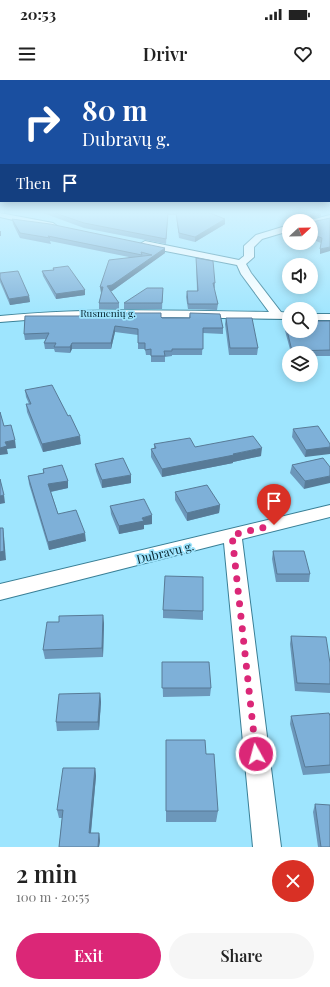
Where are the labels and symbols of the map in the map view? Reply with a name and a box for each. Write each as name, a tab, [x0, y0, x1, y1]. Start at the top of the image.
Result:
north arrow	[282, 214, 318, 250]
street label: Rusmenių g.	[80, 306, 136, 320]
pin	[257, 484, 291, 525]
street label: Dubravų g.	[135, 537, 195, 567]
position arrow	[235, 733, 277, 775]

